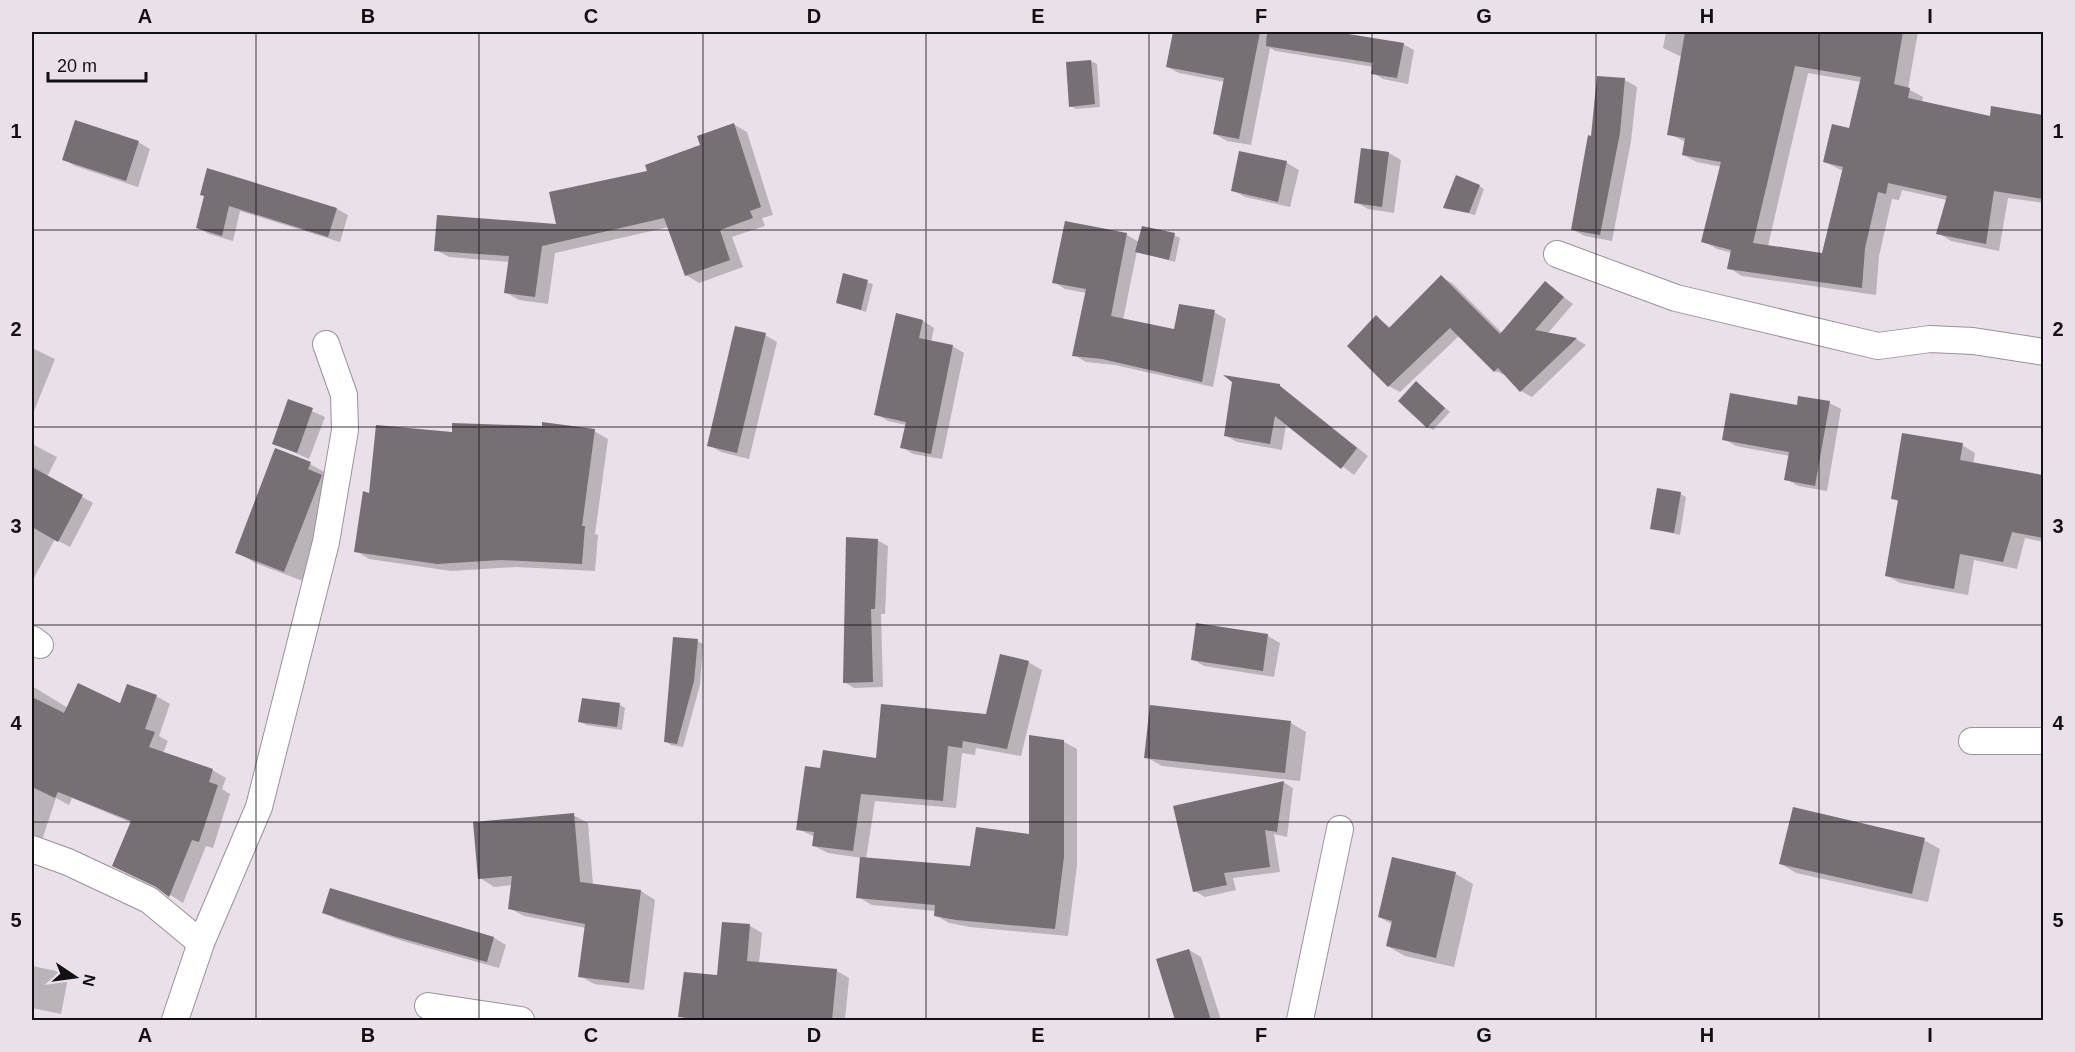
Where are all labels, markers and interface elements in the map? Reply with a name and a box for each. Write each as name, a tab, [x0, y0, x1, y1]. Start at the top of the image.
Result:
text: A	[138, 5, 152, 27]
text: B	[361, 5, 375, 27]
text: C	[584, 5, 598, 27]
text: D	[807, 5, 821, 27]
text: E	[1031, 5, 1045, 27]
text: F	[1255, 5, 1267, 27]
text: G	[1476, 5, 1492, 27]
text: H	[1700, 5, 1714, 27]
text: I	[1927, 5, 1933, 27]
scale bar	[48, 45, 146, 83]
text: 20 m	[57, 56, 97, 76]
text: 1	[10, 120, 22, 142]
text: 1	[2052, 120, 2064, 142]
text: 2	[10, 318, 22, 340]
text: 2	[2052, 318, 2064, 340]
text: 3	[10, 515, 22, 537]
text: 3	[2052, 515, 2064, 537]
text: 4	[10, 712, 22, 734]
text: 4	[2052, 712, 2064, 734]
text: 5	[10, 909, 22, 931]
text: 5	[2052, 909, 2064, 931]
north arrow	[45, 947, 105, 1007]
text: N	[80, 973, 99, 988]
text: A	[138, 1024, 152, 1046]
text: B	[361, 1024, 375, 1046]
text: C	[584, 1024, 598, 1046]
text: D	[807, 1024, 821, 1046]
text: E	[1031, 1024, 1045, 1046]
text: F	[1255, 1024, 1267, 1046]
text: G	[1476, 1024, 1492, 1046]
text: H	[1700, 1024, 1714, 1046]
text: I	[1927, 1024, 1933, 1046]

